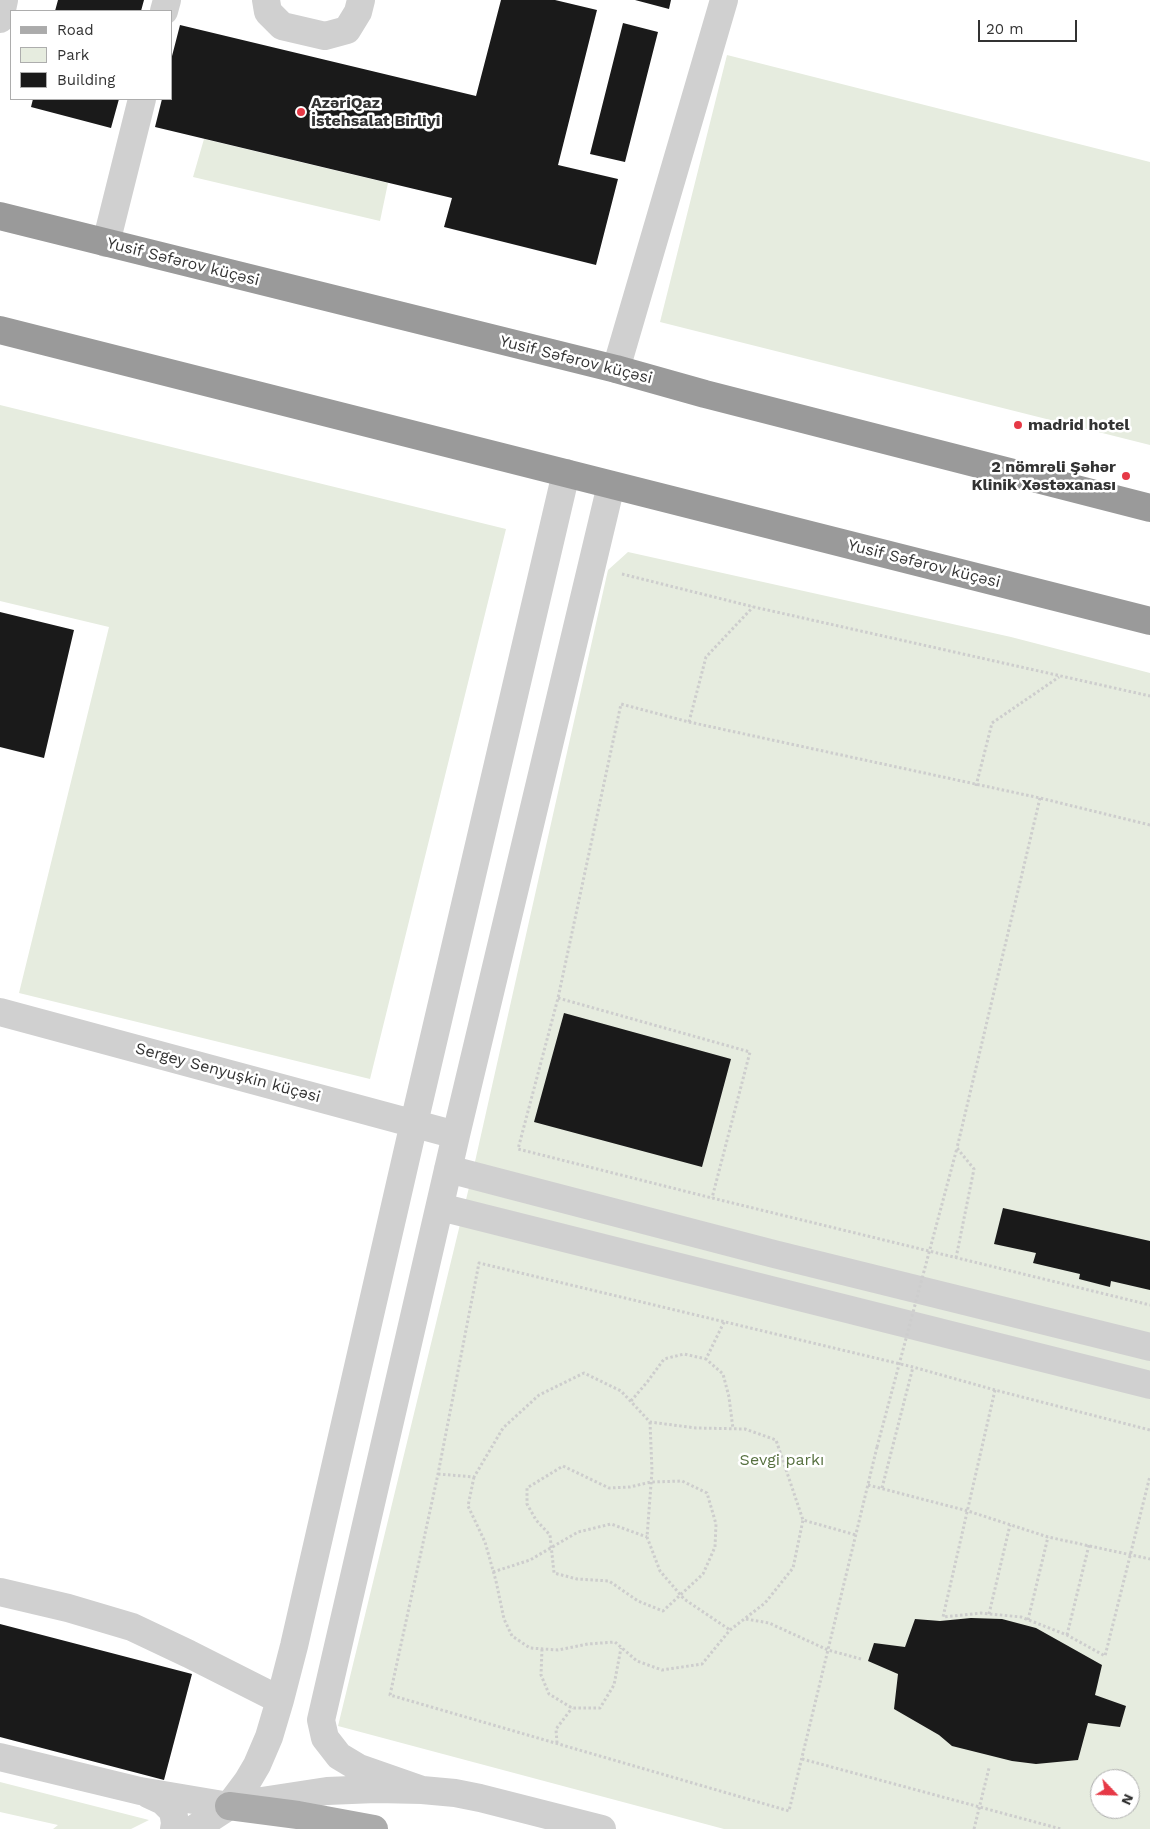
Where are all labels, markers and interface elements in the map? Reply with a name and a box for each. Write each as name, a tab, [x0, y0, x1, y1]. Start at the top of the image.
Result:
legend	[10, 10, 172, 100]
scale bar	[980, 10, 1079, 42]
text: 20 m	[986, 20, 1024, 38]
text: Road	[57, 21, 94, 39]
text: Park	[57, 46, 89, 64]
text: Building	[57, 71, 115, 89]
place label: AzəriQaz İstehsalat Birliyi	[311, 93, 440, 131]
marker: AzəriQaz İstehsalat Birliyi	[295, 106, 307, 118]
street label: Yusif Səfərov küçəsi	[105, 234, 261, 290]
street label: Yusif Səfərov küçəsi	[498, 332, 654, 388]
place label: madrid hotel	[1028, 415, 1129, 435]
marker: madrid hotel	[1012, 419, 1024, 431]
place label: 2 nömrəli Şəhər Klinik Xəstəxanası	[971, 457, 1116, 495]
marker: 2 nömrəli Şəhər Klinik Xəstəxanası	[1120, 470, 1132, 482]
street label: Yusif Səfərov küçəsi	[846, 536, 1002, 592]
street label: Sergey Senyuşkin küçəsi	[133, 1039, 323, 1107]
park label: Sevgi parkı	[740, 1450, 824, 1470]
north arrow	[1090, 1769, 1140, 1819]
text: N	[1118, 1792, 1137, 1808]

